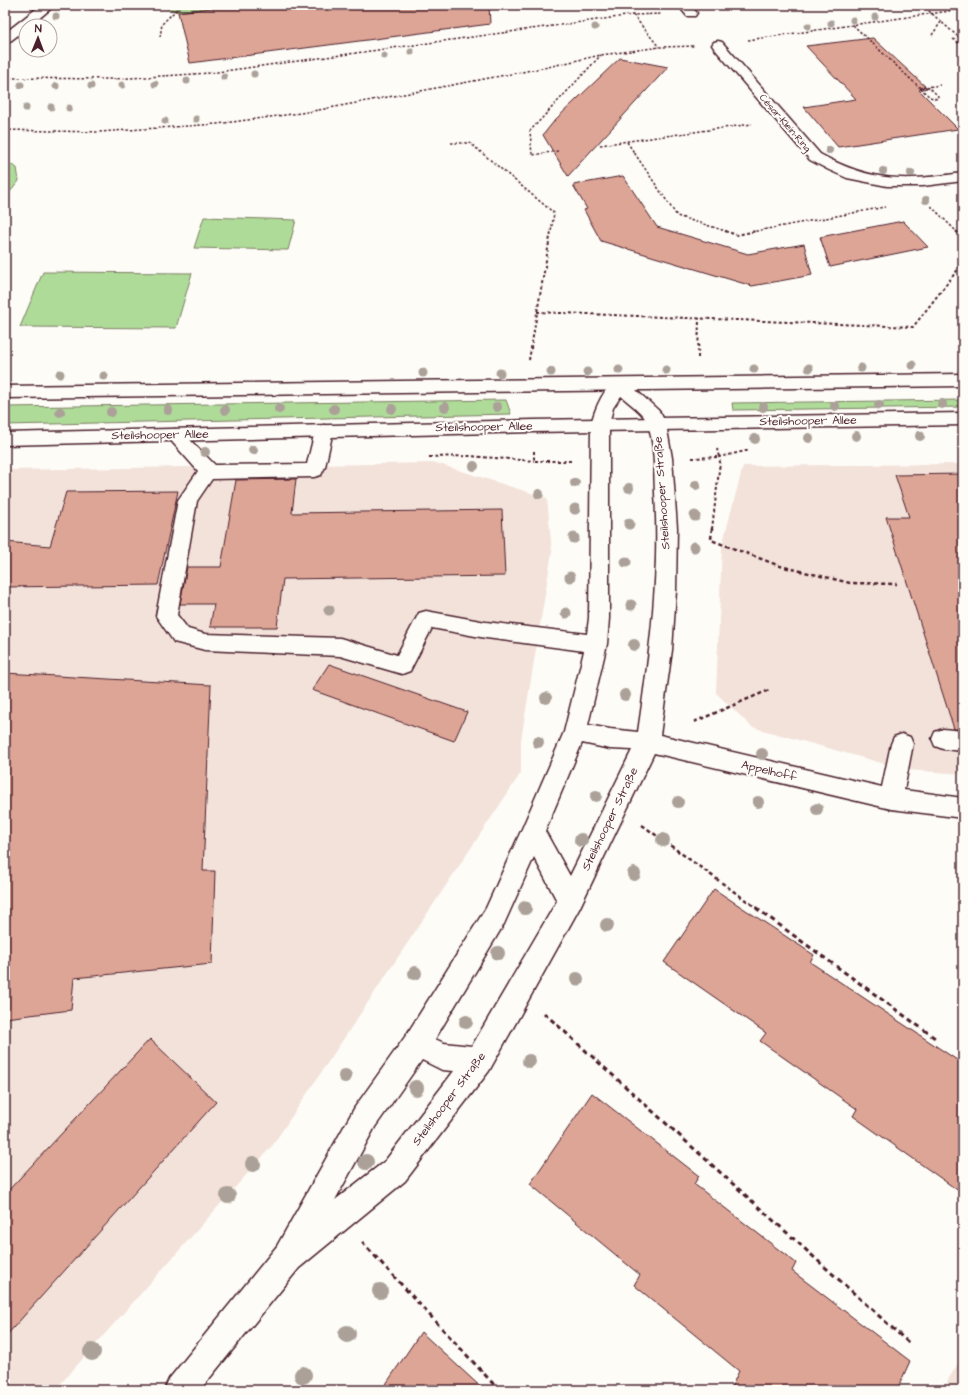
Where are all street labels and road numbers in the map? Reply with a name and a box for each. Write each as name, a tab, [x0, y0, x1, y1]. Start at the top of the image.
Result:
street label: César-Klein-Ring	[755, 91, 814, 156]
street label: Steilshooper Allee	[759, 412, 857, 430]
street label: Steilshooper Allee	[435, 418, 533, 436]
street label: Steilshooper Allee	[111, 426, 209, 444]
street label: Steilshooper Straße	[650, 435, 674, 550]
street label: Appelhoff	[740, 756, 799, 786]
street label: Steilshooper Straße	[578, 764, 643, 874]
street label: Steilshooper Straße	[408, 1048, 490, 1149]

